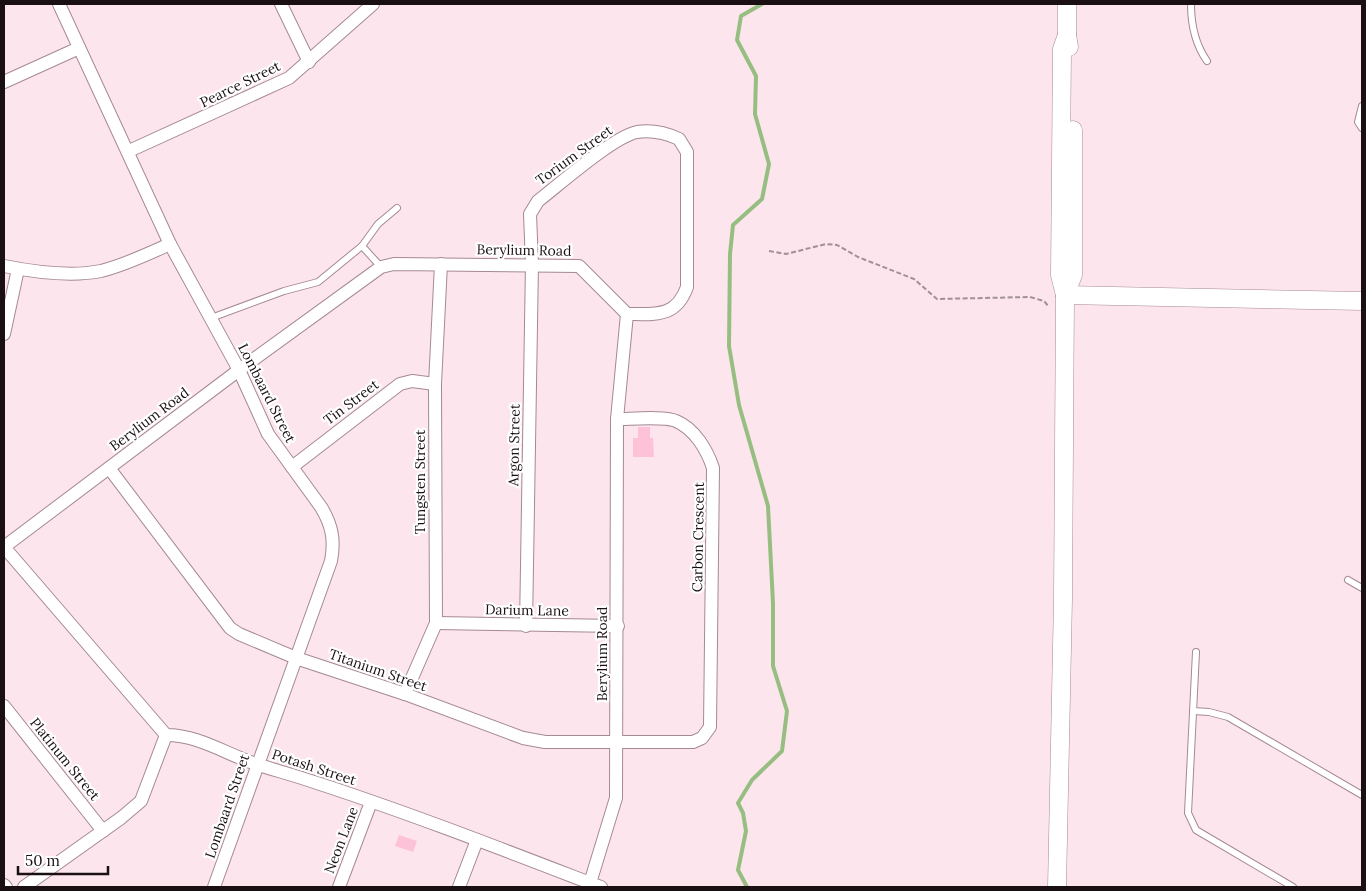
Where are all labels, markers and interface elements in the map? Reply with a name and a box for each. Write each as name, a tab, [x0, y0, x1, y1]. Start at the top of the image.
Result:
street label: Pearce Street	[197, 56, 284, 111]
street label: Torium Street	[532, 121, 616, 189]
street label: Berylium Road	[476, 240, 572, 260]
street label: Lombaard Street	[234, 340, 300, 446]
street label: Tin Street	[320, 375, 383, 429]
street label: Berylium Road	[106, 383, 192, 455]
street label: Argon Street	[504, 403, 524, 487]
street label: Tungsten Street	[411, 429, 429, 534]
street label: Carbon Crescent	[688, 481, 708, 592]
street label: Darium Lane	[485, 600, 569, 620]
street label: Berylium Road	[593, 607, 611, 701]
street label: Titanium Street	[327, 645, 430, 695]
street label: Platinum Street	[26, 714, 104, 805]
street label: Potash Street	[270, 745, 359, 789]
street label: Lombaard Street	[201, 751, 253, 861]
street label: Neon Lane	[320, 804, 362, 876]
scale bar	[18, 844, 108, 876]
text: 50 m	[25, 851, 60, 870]

